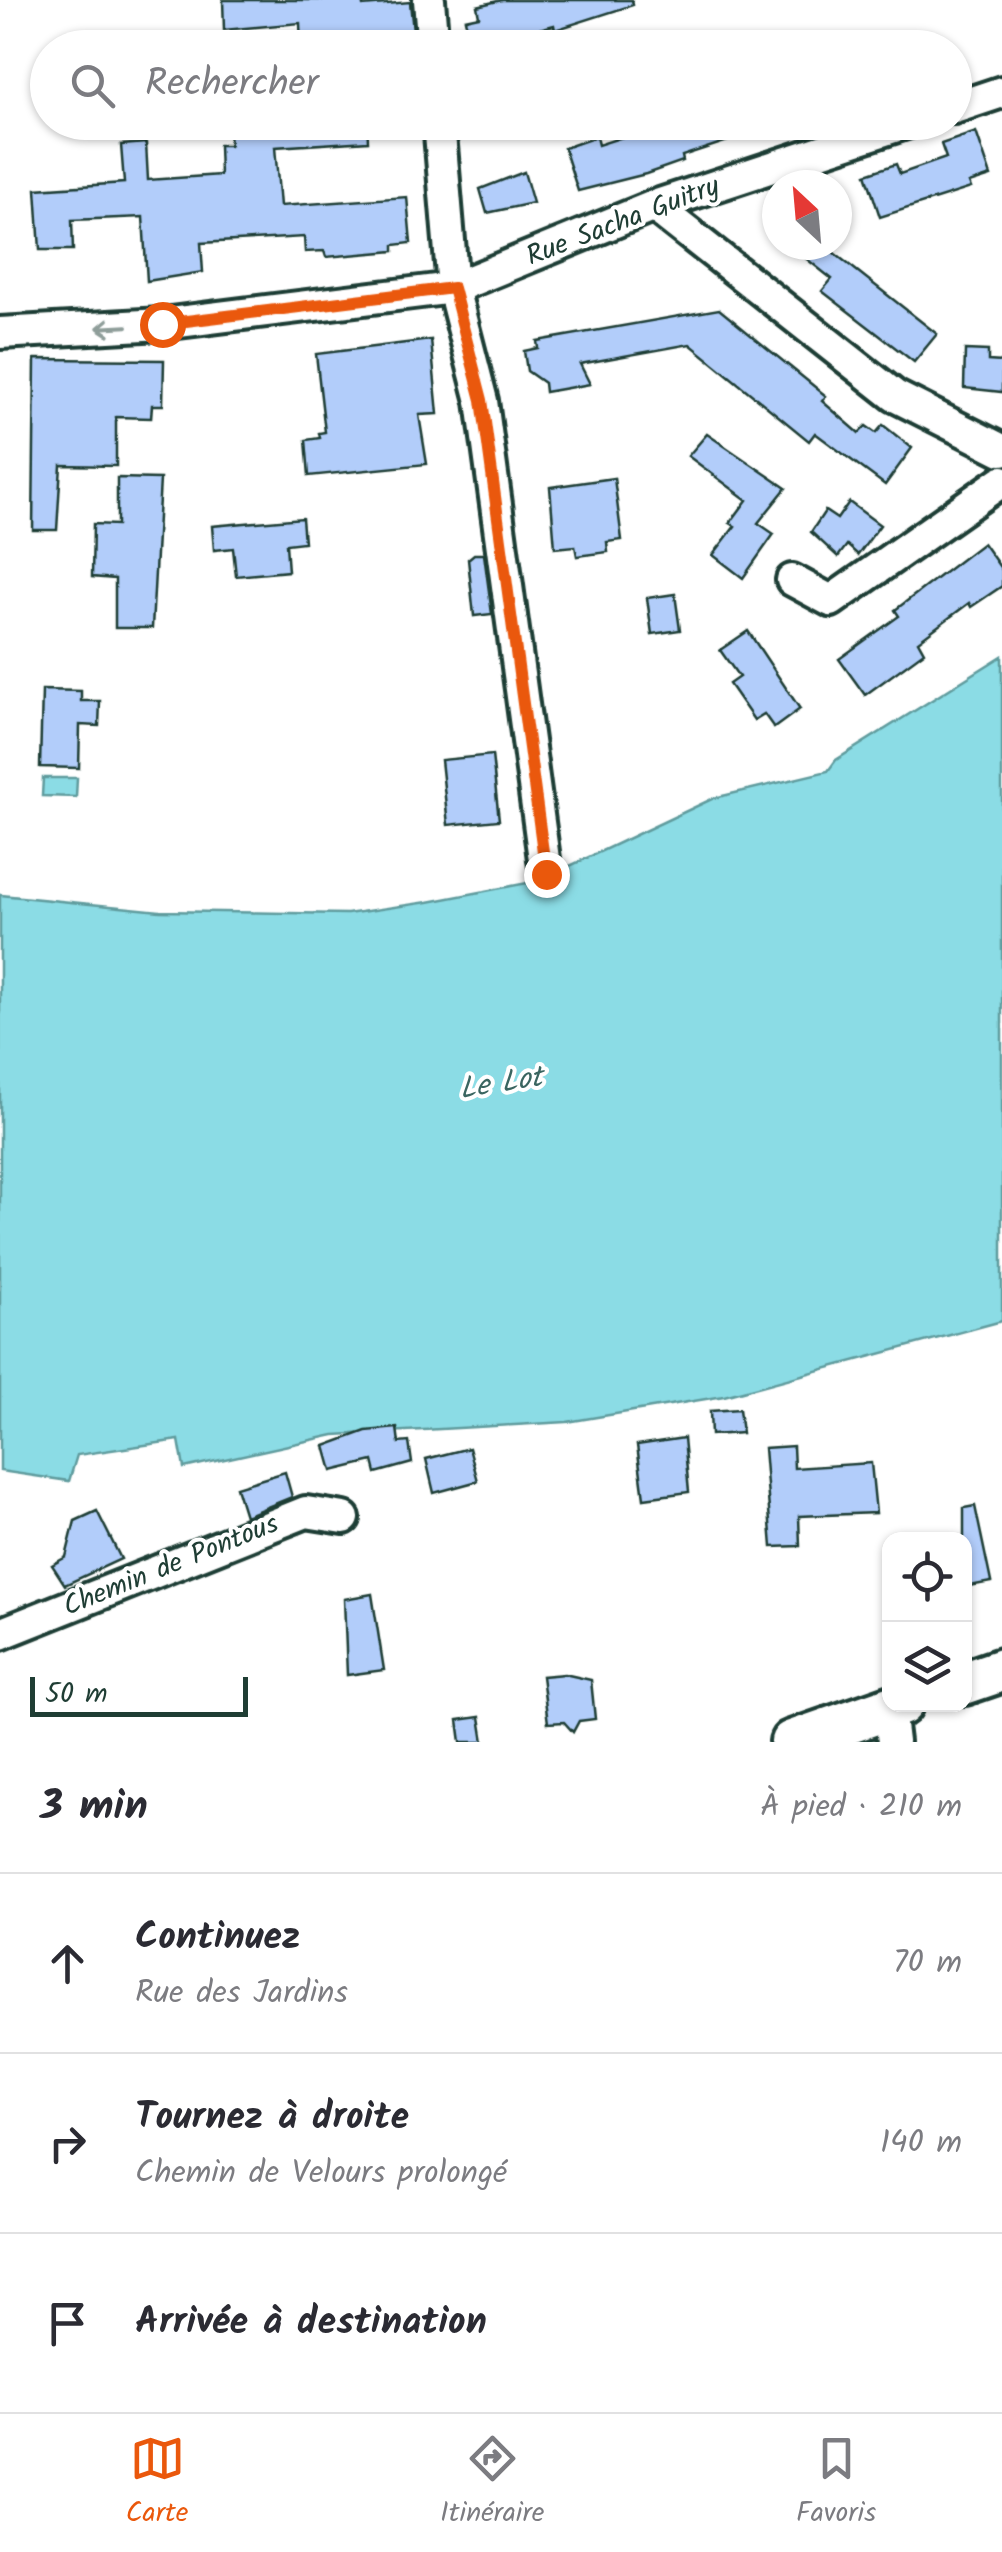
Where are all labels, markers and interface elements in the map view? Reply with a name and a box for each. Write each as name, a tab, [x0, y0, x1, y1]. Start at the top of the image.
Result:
search box	[30, 30, 972, 140]
text: Rechercher	[145, 55, 318, 115]
icon: search	[65, 58, 120, 113]
street label: Rue Sacha Guitry	[520, 164, 727, 280]
north arrow	[762, 170, 852, 260]
route start	[140, 302, 186, 348]
one-way arrow	[97, 318, 129, 337]
route end	[524, 852, 570, 898]
water label: Le Lot	[456, 1053, 550, 1114]
street label: Chemin de Pontous	[56, 1502, 286, 1630]
map controls	[882, 1532, 972, 1712]
button: locate	[882, 1532, 972, 1622]
button: layers	[882, 1622, 972, 1712]
scale bar	[30, 1672, 248, 1716]
text: 50 m	[45, 1672, 108, 1717]
text: 3 min	[40, 1774, 148, 1841]
text: À pied · 210 m	[760, 1782, 962, 1833]
text: Continuez	[135, 1908, 300, 1968]
icon: ahead	[40, 1936, 95, 1991]
text: 70 m	[893, 1938, 962, 1989]
text: Rue des Jardins	[135, 1968, 348, 2019]
text: Tournez à droite	[135, 2088, 409, 2148]
icon: right	[40, 2116, 95, 2171]
text: 140 m	[880, 2118, 962, 2169]
text: Chemin de Velours prolongé	[135, 2148, 507, 2199]
text: Arrivée à destination	[135, 2293, 487, 2353]
icon: arrive	[40, 2296, 95, 2351]
tab: Carte	[126, 2431, 188, 2536]
tab: Itinéraire	[440, 2431, 544, 2536]
tab: Favoris	[796, 2431, 876, 2536]

